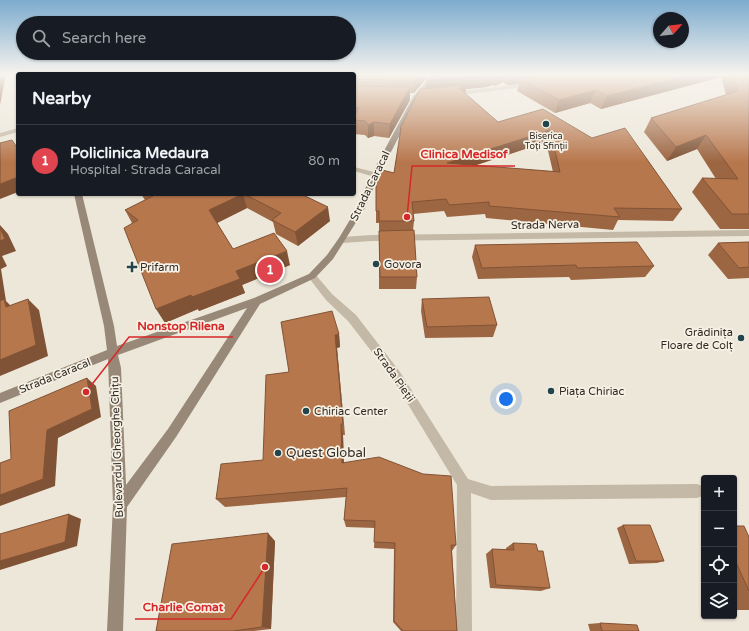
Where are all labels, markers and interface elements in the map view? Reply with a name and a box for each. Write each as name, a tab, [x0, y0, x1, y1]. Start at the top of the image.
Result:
north arrow	[653, 12, 689, 48]
search box	[16, 16, 356, 60]
icon: search	[30, 27, 52, 49]
text: Search here	[62, 29, 146, 47]
text: Nearby	[32, 88, 91, 109]
marker: Biserica Toți Sfinții	[541, 119, 551, 129]
place label: Biserica Toți Sfinții	[525, 131, 567, 152]
callout: Clinica Medisof	[412, 142, 515, 166]
text: Policlinica Medaura	[70, 144, 209, 162]
text: Clinica Medisof	[420, 147, 508, 161]
street label: Strada Caracal	[347, 149, 393, 223]
text: 1	[41, 153, 49, 169]
text: 80 m	[308, 153, 340, 169]
text: Hospital · Strada Caracal	[70, 162, 221, 178]
street label: Strada Nerva	[511, 218, 579, 232]
pin: 1	[257, 255, 283, 285]
place label: Govora	[384, 258, 422, 271]
marker: Govora	[371, 259, 381, 269]
place label: Prifarm	[140, 261, 179, 274]
marker: Prifarm	[127, 262, 137, 272]
callout: Nonstop Rilena	[129, 313, 233, 337]
text: Nonstop Rilena	[137, 319, 225, 334]
place label: Grădinița Floare de Colț	[661, 326, 733, 352]
marker: Grădinița Floare de Colț	[736, 333, 746, 343]
street label: Strada Pieții	[371, 345, 417, 405]
street label: Strada Caracal	[17, 356, 93, 396]
street label: Bulevardul Gheorghe Chițu	[108, 376, 126, 518]
place label: Piața Chiriac	[559, 385, 625, 398]
marker: Piața Chiriac	[546, 386, 556, 396]
your location	[496, 389, 516, 409]
place label: Chiriac Center	[314, 405, 389, 418]
marker: Chiriac Center	[301, 406, 311, 416]
place label: Quest Global	[286, 445, 366, 461]
marker: Quest Global	[273, 448, 283, 458]
map controls	[701, 475, 737, 619]
button: +	[701, 475, 737, 511]
button: −	[701, 511, 737, 547]
button: locate	[701, 547, 737, 583]
button: layers	[701, 583, 737, 619]
callout: Charlie Comat	[135, 595, 231, 619]
text: Charlie Comat	[143, 600, 224, 614]

